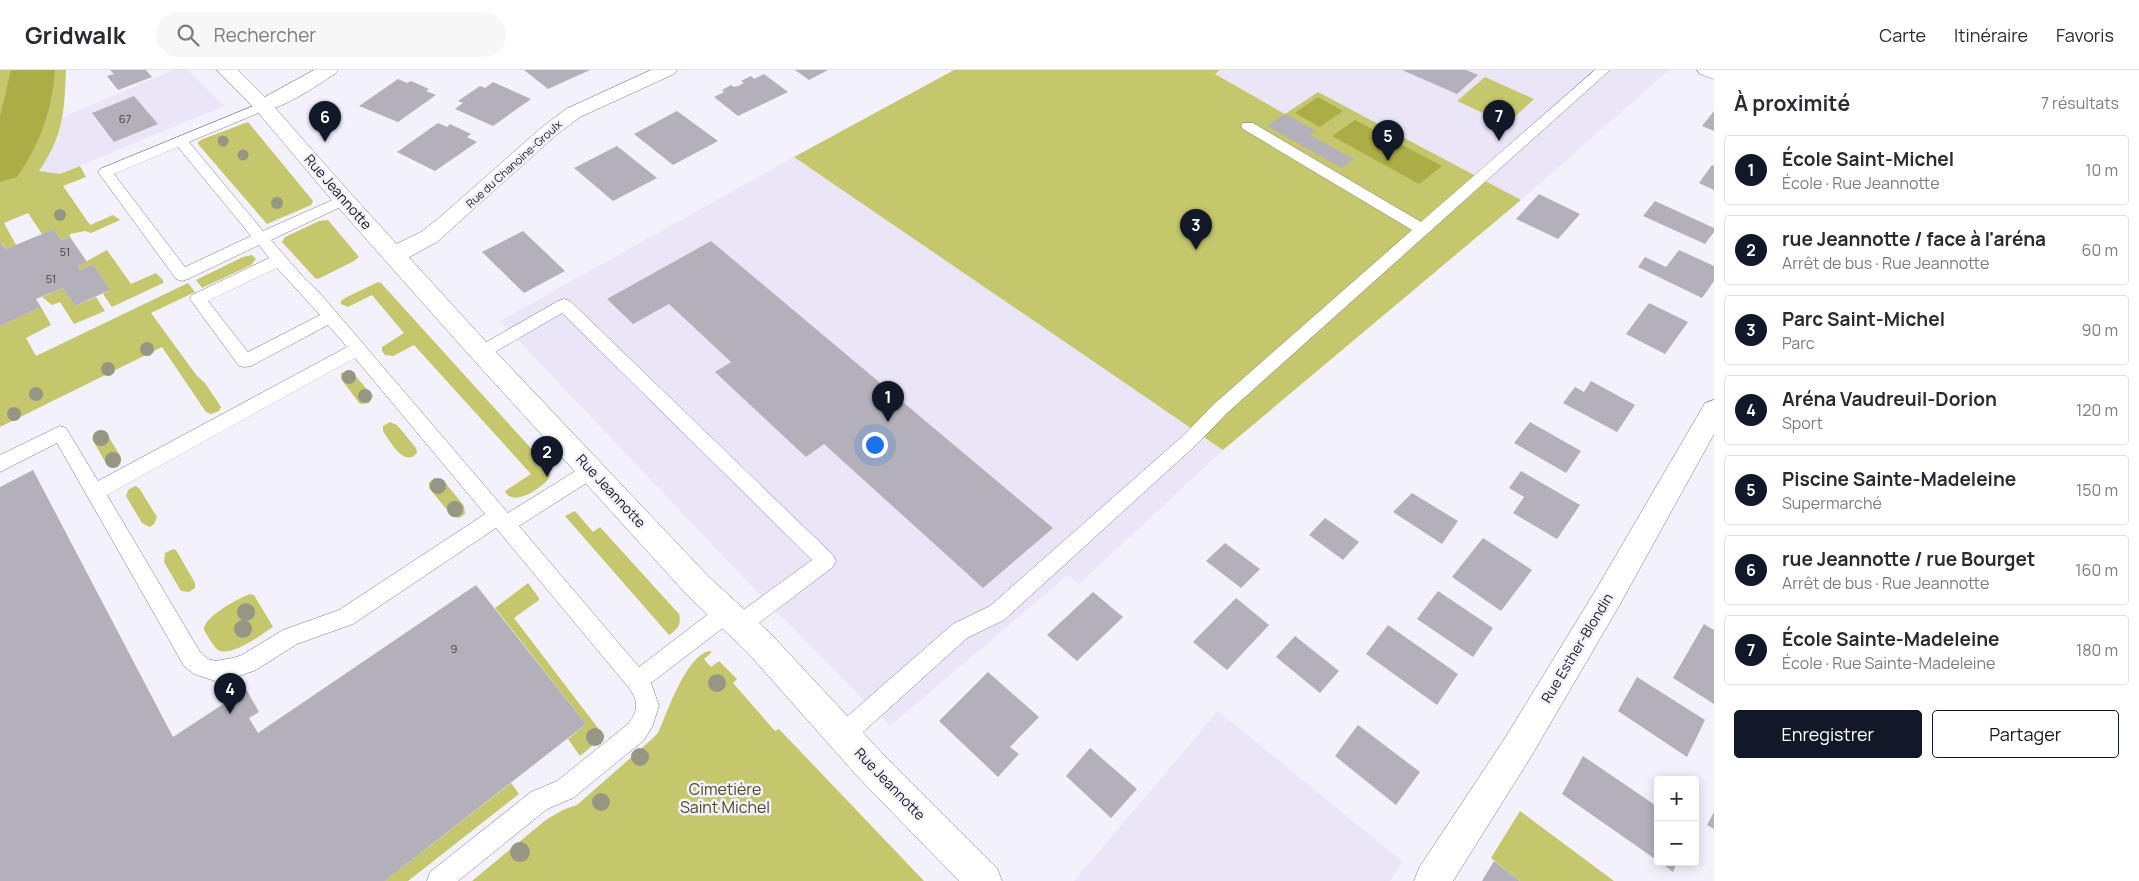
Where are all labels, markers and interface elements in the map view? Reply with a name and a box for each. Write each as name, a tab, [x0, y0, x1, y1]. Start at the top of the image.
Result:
search box	[156, 12, 506, 57]
text: Gridwalk	[25, 18, 126, 51]
icon: search	[174, 21, 202, 49]
text: Rechercher	[214, 22, 316, 48]
text: Carte	[1879, 23, 1926, 47]
text: Itinéraire	[1954, 23, 2028, 47]
text: Favoris	[2056, 23, 2114, 47]
text: À proximité	[1734, 89, 1850, 117]
text: 7 résultats	[2041, 92, 2119, 114]
pin: 7	[1483, 100, 1515, 141]
pin: 6	[309, 101, 341, 142]
house number: 67	[119, 111, 131, 126]
street label: Rue du Chanoine-Groulx	[463, 116, 565, 211]
pin: 5	[1372, 120, 1404, 161]
text: École Saint-Michel	[1782, 146, 1954, 172]
street label: Rue Jeannotte	[300, 150, 376, 233]
text: 1	[1747, 159, 1755, 181]
text: 10 m	[2085, 159, 2118, 181]
text: École · Rue Jeannotte	[1782, 172, 1940, 194]
pin: 3	[1180, 209, 1212, 250]
text: rue Jeannotte / face à l'aréna	[1782, 226, 2046, 252]
text: 2	[1746, 239, 1756, 261]
text: 60 m	[2082, 239, 2118, 261]
house number: 51	[60, 244, 70, 259]
text: Arrêt de bus · Rue Jeannotte	[1782, 252, 1989, 274]
house number: 51	[46, 271, 56, 286]
text: Parc Saint-Michel	[1782, 306, 1945, 332]
text: 3	[1746, 319, 1756, 341]
text: 90 m	[2082, 319, 2118, 341]
text: Parc	[1782, 332, 1815, 354]
pin: 1	[872, 381, 904, 422]
text: Aréna Vaudreuil-Dorion	[1782, 386, 1997, 412]
text: 4	[1746, 399, 1756, 421]
text: 120 m	[2076, 399, 2118, 421]
text: Sport	[1782, 412, 1823, 434]
your location	[862, 432, 888, 458]
pin: 2	[531, 436, 563, 477]
street label: Rue Jeannotte	[572, 450, 650, 531]
text: Piscine Sainte-Madeleine	[1782, 466, 2016, 492]
text: 5	[1746, 479, 1756, 501]
text: 150 m	[2076, 479, 2118, 501]
text: Supermarché	[1782, 492, 1882, 514]
text: rue Jeannotte / rue Bourget	[1782, 546, 2035, 572]
text: 6	[1746, 559, 1756, 581]
text: 160 m	[2075, 559, 2118, 581]
text: Arrêt de bus · Rue Jeannotte	[1782, 572, 1989, 594]
street label: Rue Esther-Blondin	[1536, 589, 1617, 706]
text: École Sainte-Madeleine	[1782, 626, 1999, 652]
text: 7	[1747, 639, 1755, 661]
text: 180 m	[2076, 639, 2118, 661]
house number: 9	[451, 641, 458, 656]
text: École · Rue Sainte-Madeleine	[1782, 652, 1995, 674]
pin: 4	[214, 673, 246, 714]
button: Enregistrer	[1734, 710, 1922, 758]
button: Partager	[1932, 710, 2119, 758]
street label: Rue Jeannotte	[851, 743, 930, 824]
map controls	[1654, 776, 1699, 866]
button: +	[1654, 776, 1699, 821]
park label: Cimetière Saint Michel	[680, 778, 770, 818]
button: −	[1654, 821, 1699, 866]

